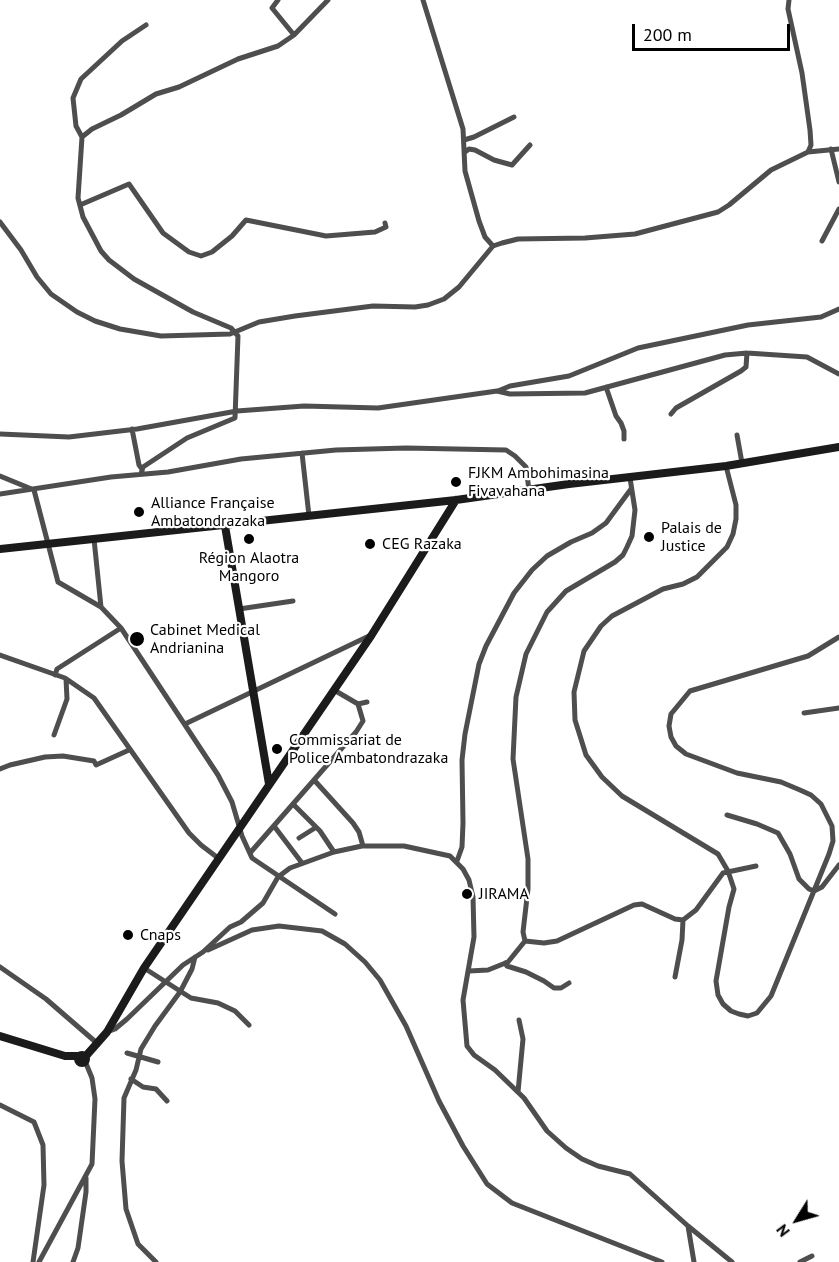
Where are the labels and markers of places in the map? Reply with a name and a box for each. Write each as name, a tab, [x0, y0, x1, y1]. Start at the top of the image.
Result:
place label: FJKM Ambohimasina Fivavahana	[468, 463, 609, 501]
marker: FJKM Ambohimasina Fivavahana	[449, 475, 463, 489]
place label: Alliance Française Ambatondrazaka	[151, 493, 275, 531]
marker: Alliance Française Ambatondrazaka	[132, 505, 146, 519]
place label: Palais de Justice	[661, 518, 722, 556]
marker: Palais de Justice	[642, 530, 656, 544]
marker: Région Alaotra Mangoro	[242, 532, 256, 546]
place label: CEG Razaka	[382, 534, 462, 554]
marker: CEG Razaka	[363, 537, 377, 551]
place label: Région Alaotra Mangoro	[199, 548, 299, 586]
place label: Cabinet Medical Andrianina	[150, 620, 260, 658]
marker: Cabinet Medical Andrianina	[128, 630, 146, 648]
place label: Commissariat de Police Ambatondrazaka	[289, 730, 448, 768]
marker: Commissariat de Police Ambatondrazaka	[270, 742, 284, 756]
place label: JIRAMA	[479, 884, 529, 904]
marker: JIRAMA	[460, 887, 474, 901]
place label: Cnaps	[140, 925, 181, 945]
marker: Cnaps	[121, 928, 135, 942]

